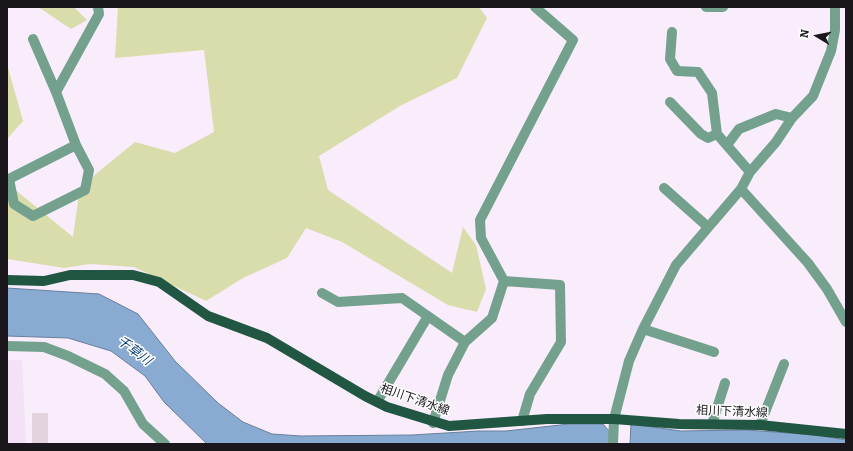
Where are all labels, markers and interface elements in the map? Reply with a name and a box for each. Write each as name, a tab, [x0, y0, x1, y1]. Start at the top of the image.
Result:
north arrow	[797, 16, 837, 56]
text: N	[798, 29, 812, 39]
water label: 千草川	[114, 333, 154, 369]
street label: 相川下清水線	[379, 381, 451, 419]
street label: 相川下清水線	[696, 404, 768, 420]

